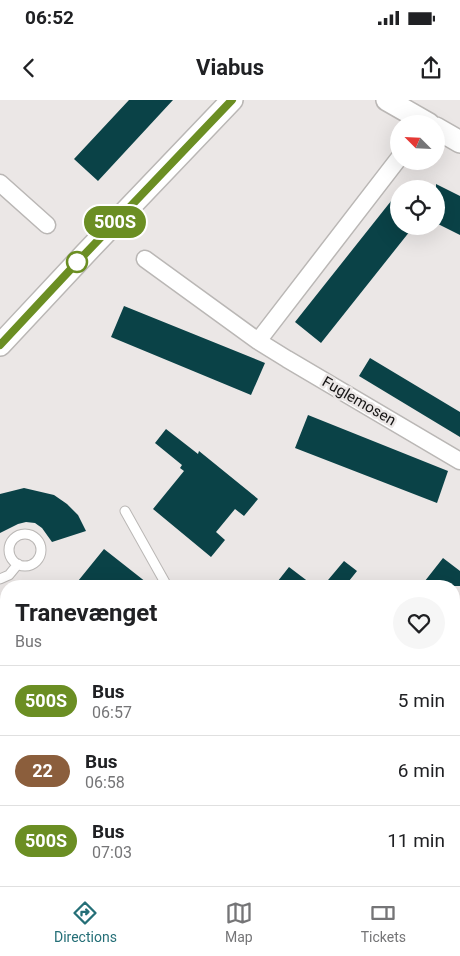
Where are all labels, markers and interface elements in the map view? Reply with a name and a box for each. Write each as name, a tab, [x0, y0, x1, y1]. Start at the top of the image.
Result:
text: 06:52	[25, 6, 74, 29]
icon: back	[15, 54, 43, 82]
icon: share	[417, 54, 445, 82]
text: Viabus	[196, 55, 264, 80]
north arrow	[390, 115, 445, 170]
map controls	[390, 115, 445, 235]
button: locate	[390, 180, 445, 235]
line badge: 500S	[80, 206, 150, 238]
text: 500S	[94, 211, 136, 232]
unlabelled marker	[66, 251, 88, 273]
street label: Fuglemosen	[319, 373, 399, 429]
button: heart	[393, 597, 445, 649]
text: Tranevænget	[15, 599, 157, 627]
text: Bus	[15, 632, 42, 651]
text: Bus	[92, 680, 125, 703]
text: 5 min	[398, 689, 445, 712]
text: 500S	[25, 690, 67, 711]
text: 06:57	[92, 703, 132, 722]
text: Bus	[85, 750, 118, 773]
text: 6 min	[398, 759, 445, 782]
text: 22	[32, 760, 53, 781]
text: 06:58	[85, 773, 125, 792]
text: Bus	[92, 820, 125, 843]
text: 11 min	[387, 829, 445, 852]
text: 500S	[25, 830, 67, 851]
text: 07:03	[92, 843, 132, 862]
tab: Directions	[54, 899, 117, 945]
tab: Map	[225, 899, 253, 945]
tab: Tickets	[361, 899, 406, 945]

